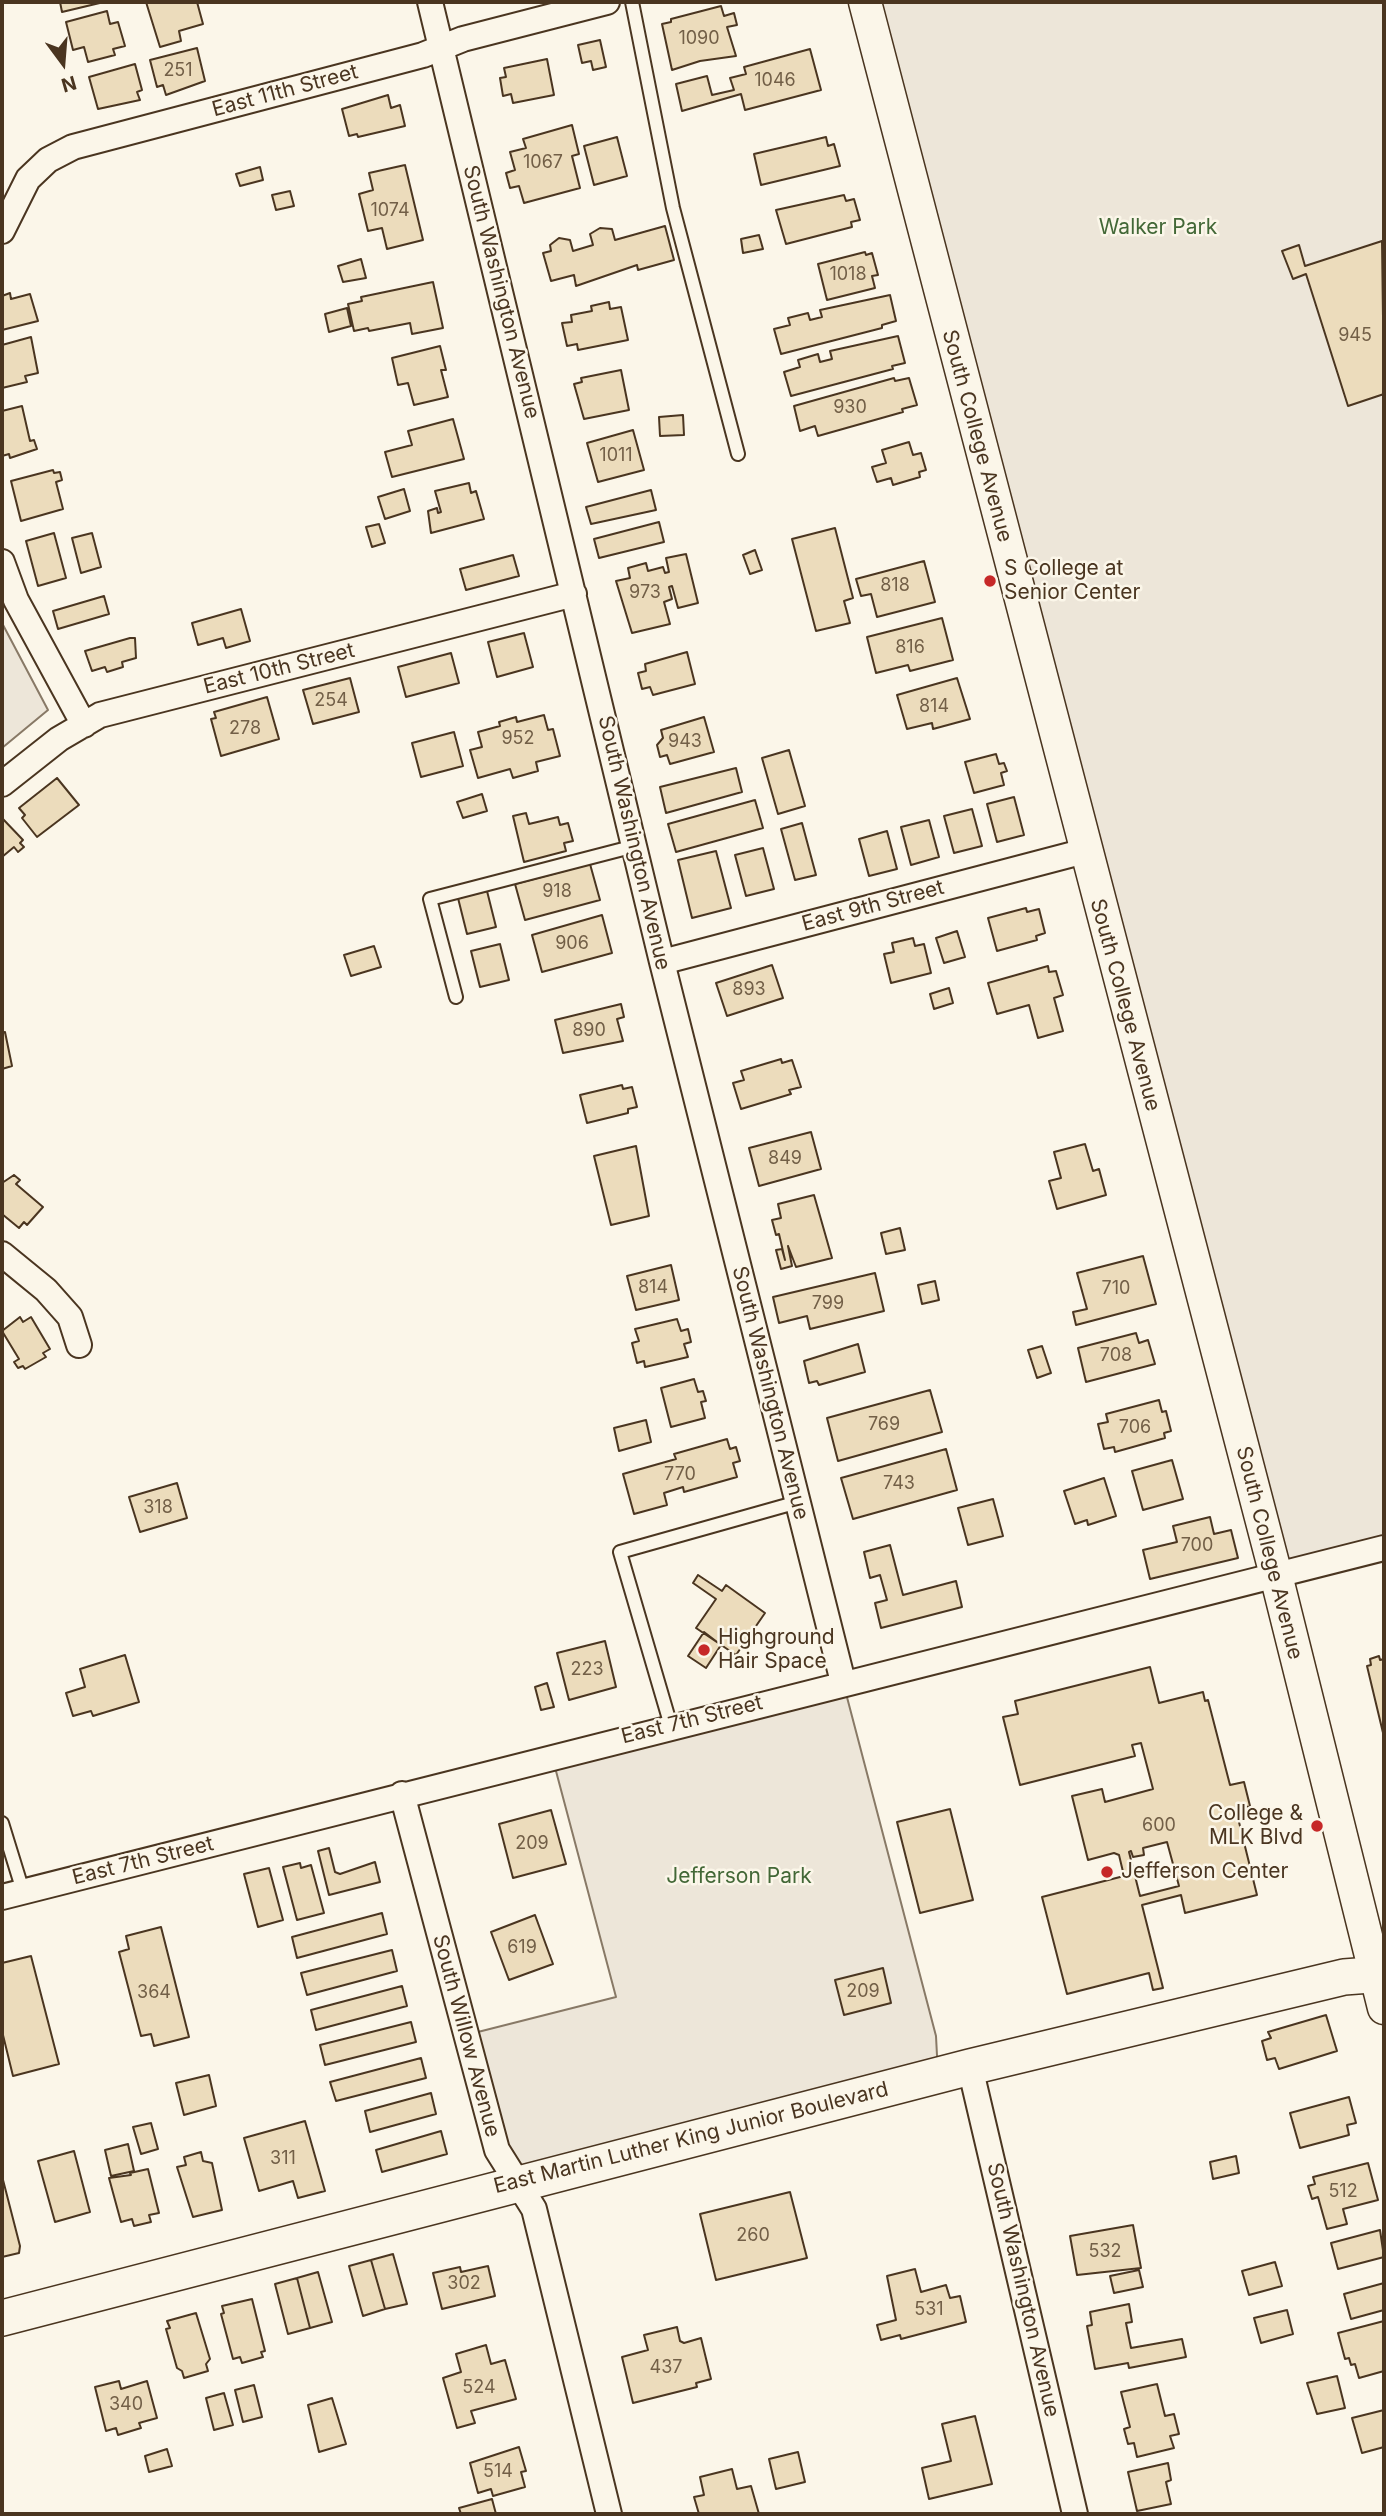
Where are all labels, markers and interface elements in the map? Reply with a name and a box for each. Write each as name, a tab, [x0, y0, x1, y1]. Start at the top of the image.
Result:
north arrow	[28, 28, 98, 98]
house number: 1090	[678, 28, 720, 50]
street label: East 11th Street	[209, 59, 361, 123]
house number: 251	[163, 60, 193, 82]
house number: 1046	[754, 70, 796, 92]
text: N	[59, 71, 79, 97]
house number: 1067	[523, 152, 563, 174]
street label: South Washington Avenue	[457, 163, 545, 421]
house number: 1074	[370, 200, 410, 222]
park label: Walker Park	[1099, 215, 1217, 241]
house number: 1018	[829, 264, 867, 286]
house number: 945	[1338, 325, 1372, 347]
street label: South College Avenue	[937, 327, 1017, 545]
house number: 930	[833, 397, 867, 419]
house number: 1011	[599, 445, 633, 467]
place label: S College at Senior Center	[1004, 556, 1140, 606]
marker: S College at Senior Center	[982, 573, 998, 589]
house number: 818	[880, 575, 910, 597]
house number: 973	[629, 582, 661, 604]
house number: 816	[895, 637, 925, 659]
street label: East 10th Street	[201, 638, 357, 700]
house number: 254	[314, 690, 348, 712]
house number: 814	[919, 696, 949, 718]
street label: South Washington Avenue	[592, 713, 676, 973]
house number: 278	[229, 718, 261, 740]
house number: 952	[501, 728, 535, 750]
house number: 943	[668, 731, 702, 753]
street label: East 9th Street	[799, 875, 947, 937]
house number: 918	[542, 881, 572, 903]
street label: South College Avenue	[1085, 896, 1165, 1114]
house number: 906	[555, 933, 589, 955]
house number: 893	[732, 979, 766, 1001]
house number: 890	[572, 1020, 606, 1042]
house number: 849	[768, 1148, 802, 1170]
street label: South Washington Avenue	[726, 1264, 814, 1522]
house number: 814	[638, 1277, 668, 1299]
house number: 710	[1102, 1278, 1130, 1300]
house number: 799	[812, 1293, 844, 1315]
house number: 708	[1100, 1345, 1132, 1367]
house number: 769	[868, 1414, 900, 1436]
house number: 706	[1119, 1417, 1151, 1439]
street label: South College Avenue	[1230, 1444, 1308, 1662]
house number: 770	[664, 1464, 696, 1486]
house number: 743	[883, 1473, 915, 1495]
house number: 318	[143, 1497, 173, 1519]
house number: 700	[1181, 1535, 1213, 1557]
place label: Highground Hair Space	[718, 1625, 835, 1675]
marker: Highground Hair Space	[696, 1642, 712, 1658]
house number: 223	[570, 1659, 604, 1681]
street label: East 7th Street	[619, 1690, 765, 1750]
place label: College & MLK Blvd	[1208, 1801, 1303, 1851]
house number: 600	[1142, 1815, 1176, 1837]
marker: College & MLK Blvd	[1309, 1818, 1325, 1834]
street label: East 7th Street	[70, 1831, 216, 1891]
house number: 209	[515, 1833, 549, 1855]
place label: Jefferson Center	[1121, 1859, 1288, 1885]
park label: Jefferson Park	[666, 1864, 812, 1890]
marker: Jefferson Center	[1099, 1864, 1115, 1880]
street label: South Willow Avenue	[427, 1932, 505, 2140]
house number: 619	[507, 1937, 537, 1959]
house number: 209	[846, 1981, 880, 2003]
house number: 364	[137, 1982, 171, 2004]
street label: East Martin Luther King Junior Boulevard	[491, 2077, 891, 2199]
house number: 311	[270, 2148, 296, 2170]
street label: South Washington Avenue	[981, 2160, 1065, 2420]
house number: 512	[1328, 2181, 1358, 2203]
house number: 260	[736, 2225, 770, 2247]
house number: 532	[1088, 2241, 1122, 2263]
house number: 302	[447, 2273, 481, 2295]
house number: 531	[914, 2299, 944, 2321]
house number: 437	[650, 2357, 682, 2379]
house number: 524	[462, 2377, 496, 2399]
house number: 340	[109, 2394, 143, 2416]
house number: 514	[483, 2461, 513, 2483]

